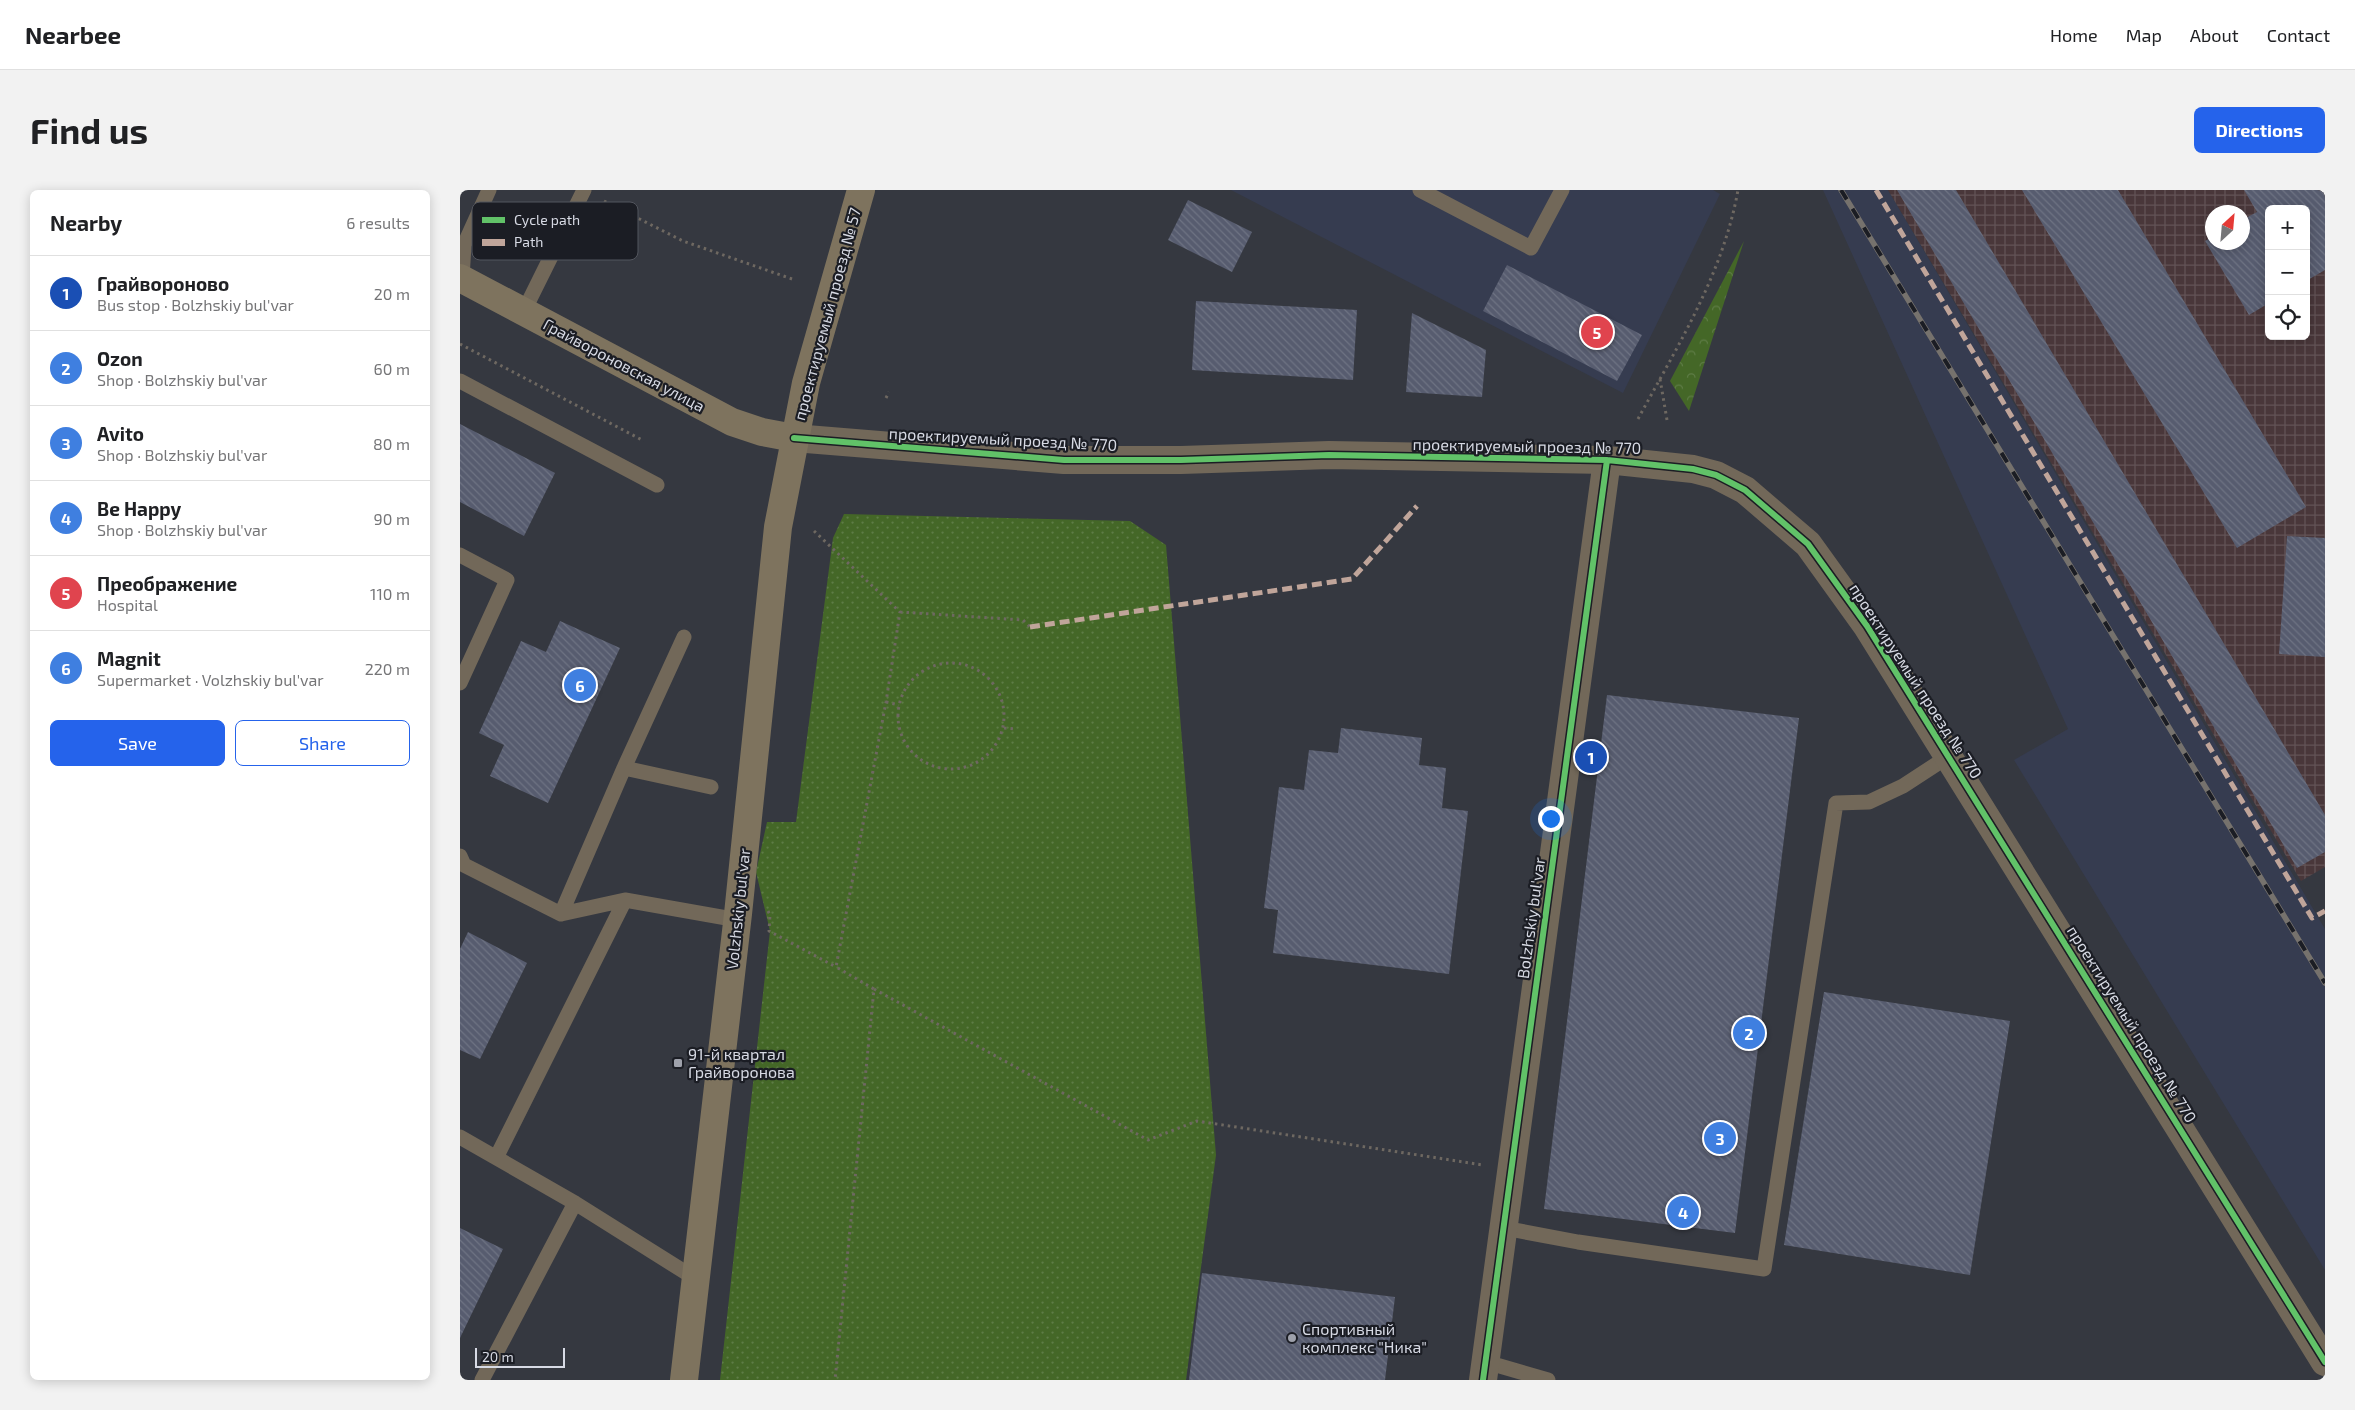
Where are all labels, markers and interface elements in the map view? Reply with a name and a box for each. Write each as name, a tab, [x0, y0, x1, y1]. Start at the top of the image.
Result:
text: Nearbee	[25, 20, 121, 49]
text: Home	[2050, 24, 2098, 46]
text: Map	[2126, 24, 2162, 46]
text: About	[2190, 24, 2239, 46]
text: Contact	[2267, 24, 2330, 46]
button: Directions	[2194, 107, 2325, 153]
text: Find us	[30, 109, 148, 151]
legend	[472, 202, 638, 260]
street label: проектируемый проезд № 57	[789, 205, 865, 423]
north arrow	[2205, 205, 2250, 250]
map controls	[2265, 205, 2310, 340]
button: +	[2265, 205, 2310, 250]
text: Nearby	[50, 210, 122, 235]
text: Cycle path	[514, 211, 580, 228]
text: 6 results	[346, 213, 410, 232]
text: Path	[514, 233, 543, 250]
button: −	[2265, 250, 2310, 295]
text: Грайвороново	[97, 272, 229, 295]
text: 1	[63, 284, 69, 303]
text: 20 m	[374, 284, 410, 303]
text: Bus stop · Bolzhskiy bul'var	[97, 295, 294, 314]
button: locate	[2265, 295, 2310, 340]
pin: 5	[1581, 313, 1613, 351]
street label: Грайвороновская улица	[540, 314, 708, 416]
text: Ozon	[97, 347, 143, 370]
text: 2	[61, 359, 71, 378]
text: 60 m	[374, 359, 410, 378]
text: Shop · Bolzhskiy bul'var	[97, 370, 267, 389]
text: Avito	[97, 422, 144, 445]
street label: проектируемый проезд № 770	[888, 423, 1118, 455]
text: 3	[61, 434, 71, 453]
text: 80 m	[373, 434, 410, 453]
street label: проектируемый проезд № 770	[1412, 434, 1642, 458]
text: Shop · Bolzhskiy bul'var	[97, 445, 267, 464]
text: Be Happy	[97, 497, 181, 520]
text: 4	[61, 509, 71, 528]
text: 90 m	[374, 509, 410, 528]
text: Shop · Bolzhskiy bul'var	[97, 520, 267, 539]
text: Преображение	[97, 572, 237, 595]
street label: проектируемый проезд № 770	[1845, 580, 1987, 782]
text: 5	[62, 584, 70, 603]
text: 110 m	[370, 584, 410, 603]
text: Hospital	[97, 595, 158, 614]
text: Magnit	[97, 647, 161, 670]
text: 6	[61, 659, 71, 678]
text: 220 m	[365, 659, 410, 678]
pin: 6	[564, 666, 596, 704]
text: Supermarket · Volzhskiy bul'var	[97, 670, 324, 689]
button: Save	[50, 720, 225, 766]
button: Share	[235, 720, 410, 766]
pin: 1	[1575, 738, 1607, 776]
your location	[1538, 806, 1564, 832]
street label: Volzhskiy bul'var	[722, 847, 753, 971]
street label: Bolzhskiy bul'var	[1513, 855, 1549, 980]
street label: проектируемый проезд № 770	[2063, 922, 2201, 1126]
pin: 2	[1733, 1014, 1765, 1052]
place label: 91-й квартал Грайворонова	[688, 1044, 795, 1081]
marker: 91-й квартал Грайворонова	[672, 1057, 684, 1069]
pin: 3	[1704, 1119, 1736, 1157]
pin: 4	[1667, 1193, 1699, 1231]
place label: Спортивный комплекс "Ника"	[1302, 1319, 1427, 1356]
marker: Спортивный комплекс "Ника"	[1286, 1332, 1298, 1344]
scale bar	[475, 1345, 565, 1368]
text: 20 m	[482, 1348, 514, 1365]

